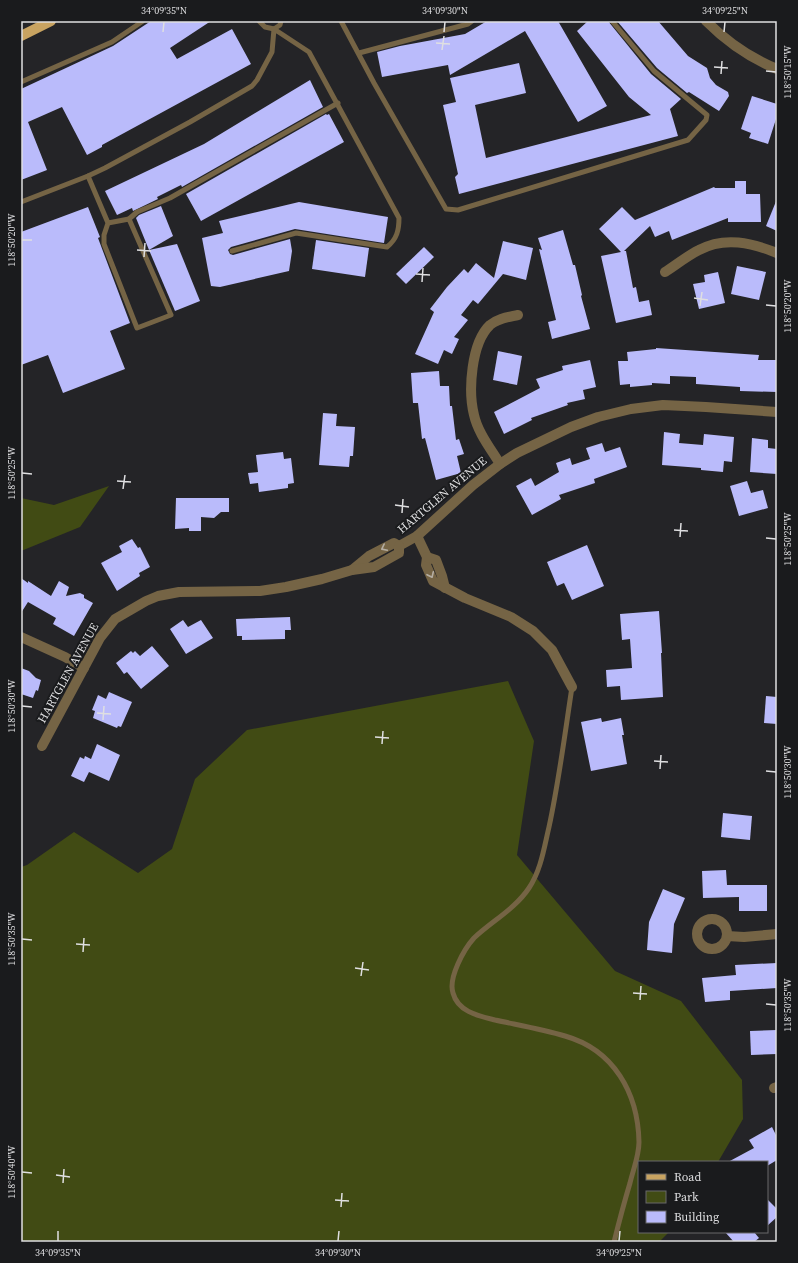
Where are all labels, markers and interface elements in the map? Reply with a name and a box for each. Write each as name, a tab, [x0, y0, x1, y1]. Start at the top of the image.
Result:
text: 34°09'35"N	[141, 4, 187, 17]
text: 34°09'30"N	[422, 4, 468, 17]
text: 34°09'25"N	[702, 4, 748, 17]
text: 118°50'15"W	[781, 45, 794, 99]
text: 118°50'20"W	[5, 213, 18, 267]
text: 118°50'20"W	[781, 279, 794, 333]
text: 118°50'25"W	[5, 446, 18, 500]
street label: HARTGLEN AVENUE	[394, 453, 490, 537]
text: 118°50'25"W	[781, 512, 794, 566]
one-way arrow	[381, 543, 388, 551]
one-way arrow	[426, 571, 434, 578]
street label: HARTGLEN AVENUE	[34, 620, 102, 726]
text: 118°50'30"W	[5, 679, 18, 733]
text: 118°50'30"W	[781, 745, 794, 799]
text: 118°50'35"W	[5, 912, 18, 966]
text: 118°50'35"W	[781, 978, 794, 1032]
text: 118°50'40"W	[5, 1145, 18, 1199]
legend	[638, 1161, 768, 1233]
text: Road	[674, 1169, 701, 1185]
text: Park	[674, 1189, 699, 1205]
text: Building	[674, 1209, 719, 1225]
text: 34°09'35"N	[35, 1246, 81, 1259]
text: 34°09'30"N	[315, 1246, 361, 1259]
text: 34°09'25"N	[596, 1246, 642, 1259]

